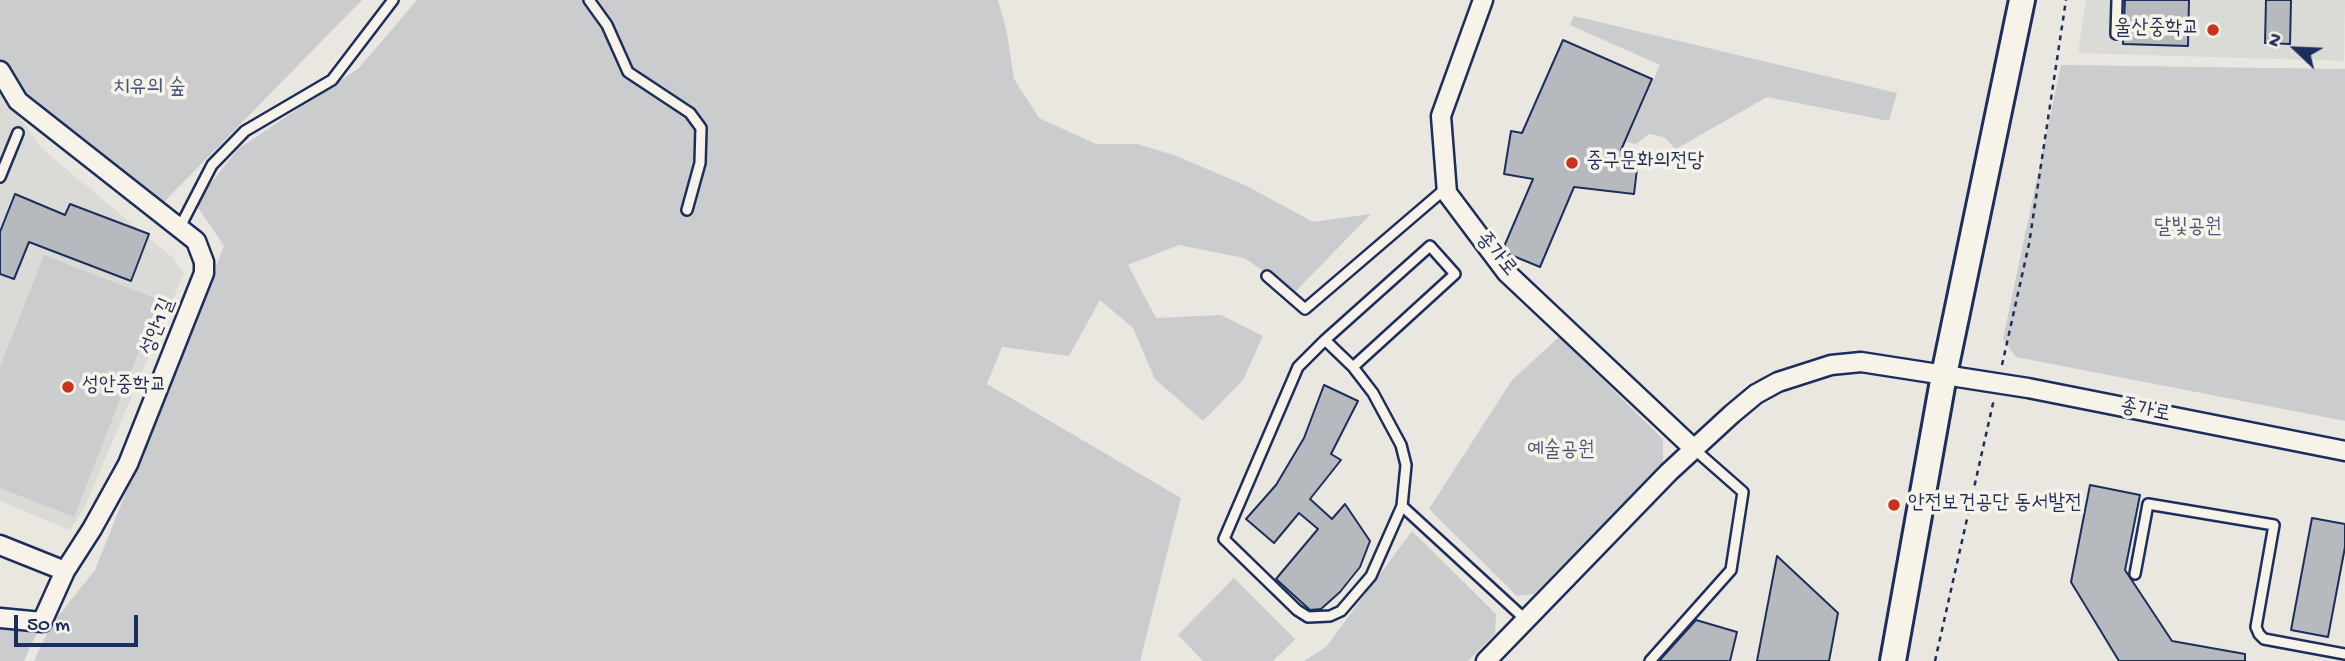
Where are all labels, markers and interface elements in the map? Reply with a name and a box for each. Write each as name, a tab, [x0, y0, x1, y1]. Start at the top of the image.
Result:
north arrow	[2261, 14, 2331, 84]
place label: 울산중학교	[2115, 17, 2199, 43]
marker: 울산중학교	[2205, 22, 2221, 38]
text: N	[2263, 30, 2289, 51]
park label: 치유의 숲	[113, 76, 185, 102]
place label: 중구문화의전당	[1586, 150, 1704, 176]
marker: 중구문화의전당	[1564, 155, 1580, 171]
park label: 달빛공원	[2154, 216, 2222, 242]
street label: 종가로	[1469, 227, 1521, 283]
street label: 성안1길	[136, 295, 182, 359]
place label: 성안중학교	[82, 374, 166, 400]
marker: 성안중학교	[60, 379, 76, 395]
street label: 종가로	[2118, 395, 2172, 429]
park label: 예술공원	[1527, 439, 1595, 465]
place label: 안전보건공단 동서발전	[1908, 492, 2082, 518]
marker: 안전보건공단 동서발전	[1886, 497, 1902, 513]
scale bar	[18, 602, 142, 646]
text: 50 m	[27, 614, 70, 639]

